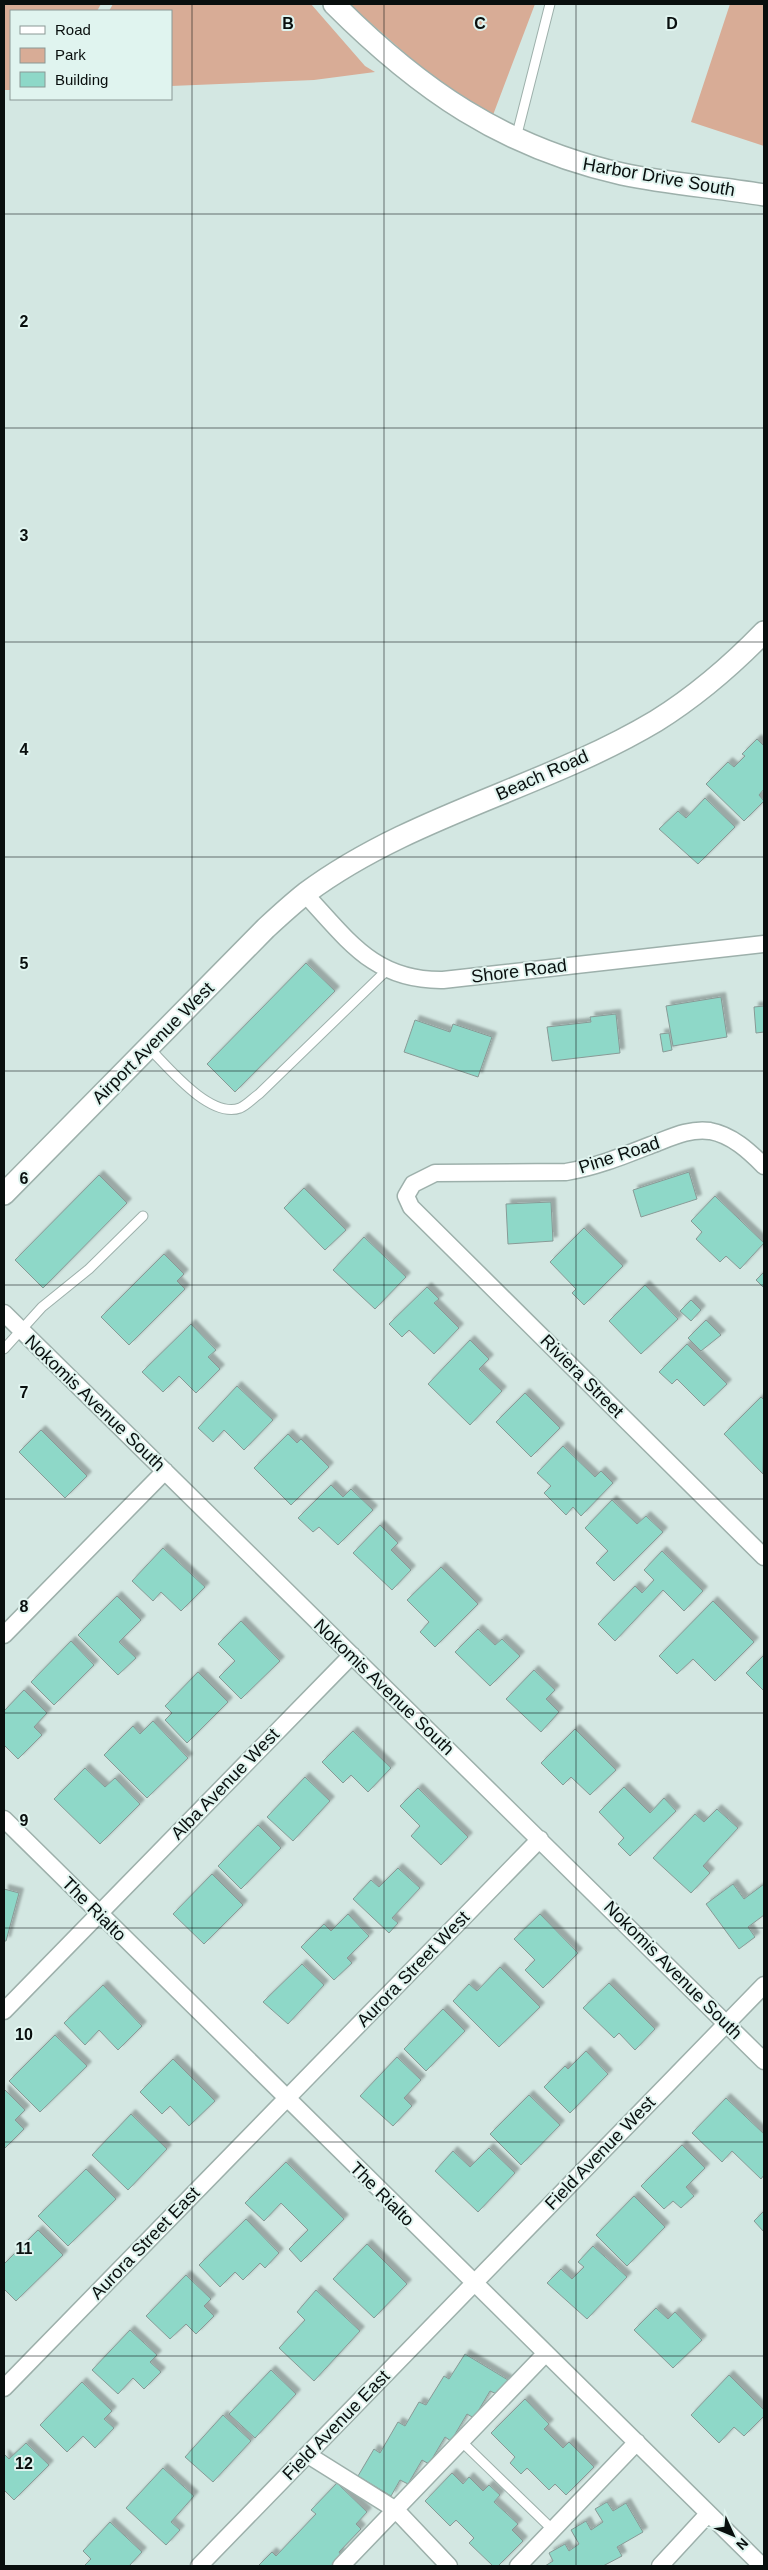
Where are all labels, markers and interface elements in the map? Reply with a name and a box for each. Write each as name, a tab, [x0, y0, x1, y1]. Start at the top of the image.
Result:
legend	[10, 10, 172, 100]
text: B	[282, 15, 294, 32]
text: C	[474, 15, 486, 32]
text: D	[666, 15, 678, 32]
text: Road	[55, 21, 91, 38]
text: Park	[55, 46, 86, 63]
text: Building	[55, 71, 108, 88]
street label: Harbor Drive South	[581, 154, 737, 200]
text: 2	[20, 313, 29, 330]
text: 3	[20, 527, 29, 544]
text: 4	[20, 741, 29, 758]
street label: Beach Road	[493, 746, 591, 804]
text: 5	[20, 955, 29, 972]
street label: Shore Road	[470, 955, 568, 987]
street label: Airport Avenue West	[88, 978, 218, 1108]
street label: Pine Road	[576, 1133, 662, 1177]
text: 6	[20, 1170, 29, 1187]
street label: Riviera Street	[536, 1330, 628, 1422]
street label: Nokomis Avenue South	[21, 1331, 169, 1475]
text: 7	[20, 1384, 29, 1401]
text: 8	[20, 1598, 29, 1615]
street label: Nokomis Avenue South	[310, 1615, 458, 1759]
street label: Alba Avenue West	[167, 1724, 283, 1844]
text: 9	[20, 1812, 29, 1829]
street label: The Rialto	[58, 1873, 130, 1945]
street label: Nokomis Avenue South	[600, 1897, 746, 2043]
street label: Aurora Street West	[353, 1907, 473, 2031]
text: 10	[15, 2026, 33, 2043]
street label: Field Avenue West	[541, 2092, 659, 2214]
street label: The Rialto	[346, 2158, 418, 2230]
street label: Aurora Street East	[86, 2183, 204, 2303]
text: 11	[16, 2240, 33, 2257]
street label: Field Avenue East	[279, 2366, 393, 2484]
text: 12	[15, 2455, 33, 2472]
north arrow	[708, 2510, 758, 2560]
text: N	[733, 2535, 752, 2553]

